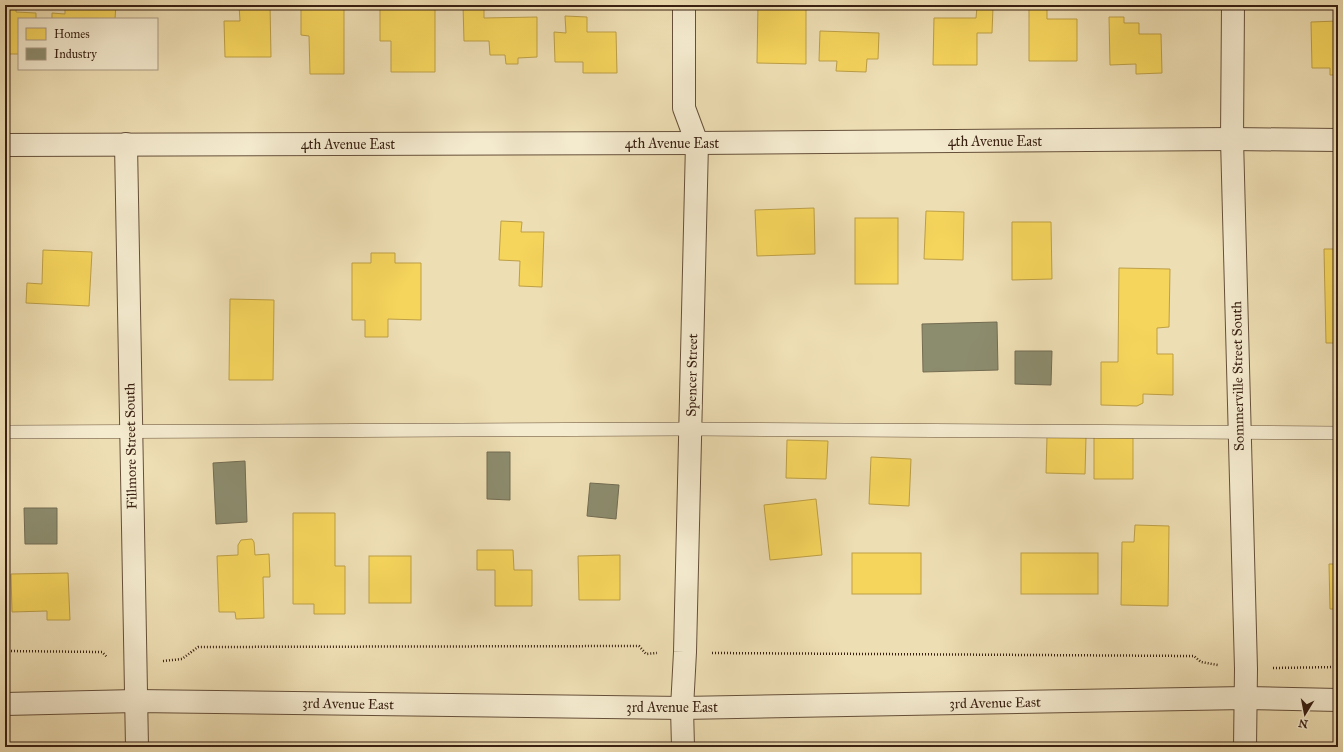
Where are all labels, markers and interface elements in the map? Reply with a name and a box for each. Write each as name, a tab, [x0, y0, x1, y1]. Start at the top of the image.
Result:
legend	[18, 18, 158, 70]
text: Homes	[54, 27, 90, 41]
text: Industry	[54, 47, 97, 61]
street label: 4th Avenue East	[948, 133, 1042, 150]
street label: 4th Avenue East	[625, 135, 719, 152]
street label: 4th Avenue East	[301, 136, 395, 153]
street label: Sommerville Street South	[1228, 301, 1248, 451]
street label: Spencer Street	[683, 333, 701, 417]
street label: Fillmore Street South	[121, 382, 141, 509]
street label: 3rd Avenue East	[949, 694, 1041, 712]
north arrow	[1285, 694, 1325, 734]
street label: 3rd Avenue East	[302, 695, 394, 713]
street label: 3rd Avenue East	[626, 699, 718, 716]
text: N	[1297, 716, 1309, 731]

